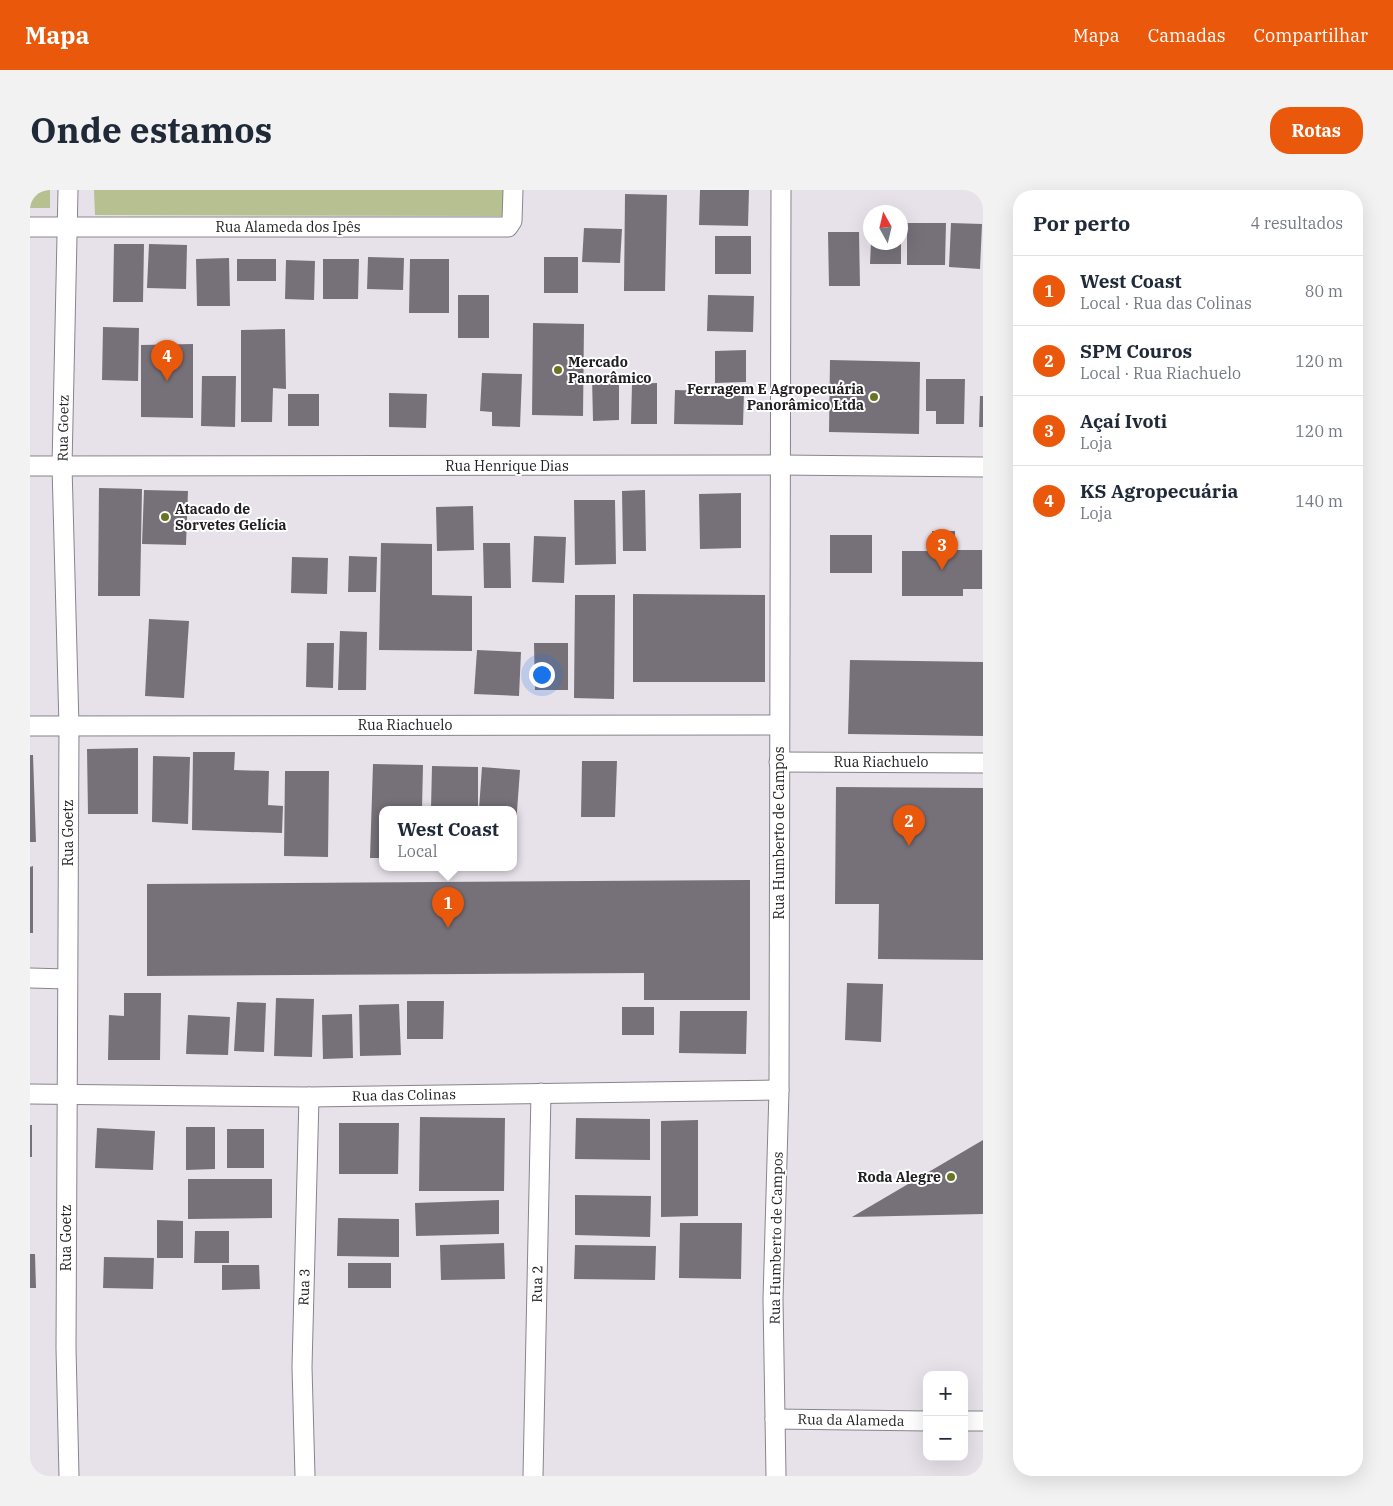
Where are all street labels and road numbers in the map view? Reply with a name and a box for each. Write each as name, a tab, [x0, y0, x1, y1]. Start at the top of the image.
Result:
street label: Rua Alameda dos Ipês	[216, 218, 361, 236]
street label: Rua Goetz	[53, 395, 73, 461]
street label: Rua Henrique Dias	[445, 457, 569, 475]
street label: Rua Riachuelo	[358, 716, 452, 734]
street label: Rua Humberto de Campos	[770, 746, 788, 920]
street label: Rua Riachuelo	[834, 753, 928, 771]
street label: Rua Goetz	[59, 800, 77, 866]
street label: Rua das Colinas	[352, 1085, 456, 1105]
street label: Rua Humberto de Campos	[765, 1151, 787, 1325]
street label: Rua Goetz	[57, 1205, 75, 1271]
street label: Rua 2	[528, 1265, 546, 1303]
street label: Rua 3	[294, 1268, 314, 1306]
street label: Rua da Alameda	[797, 1410, 905, 1430]

